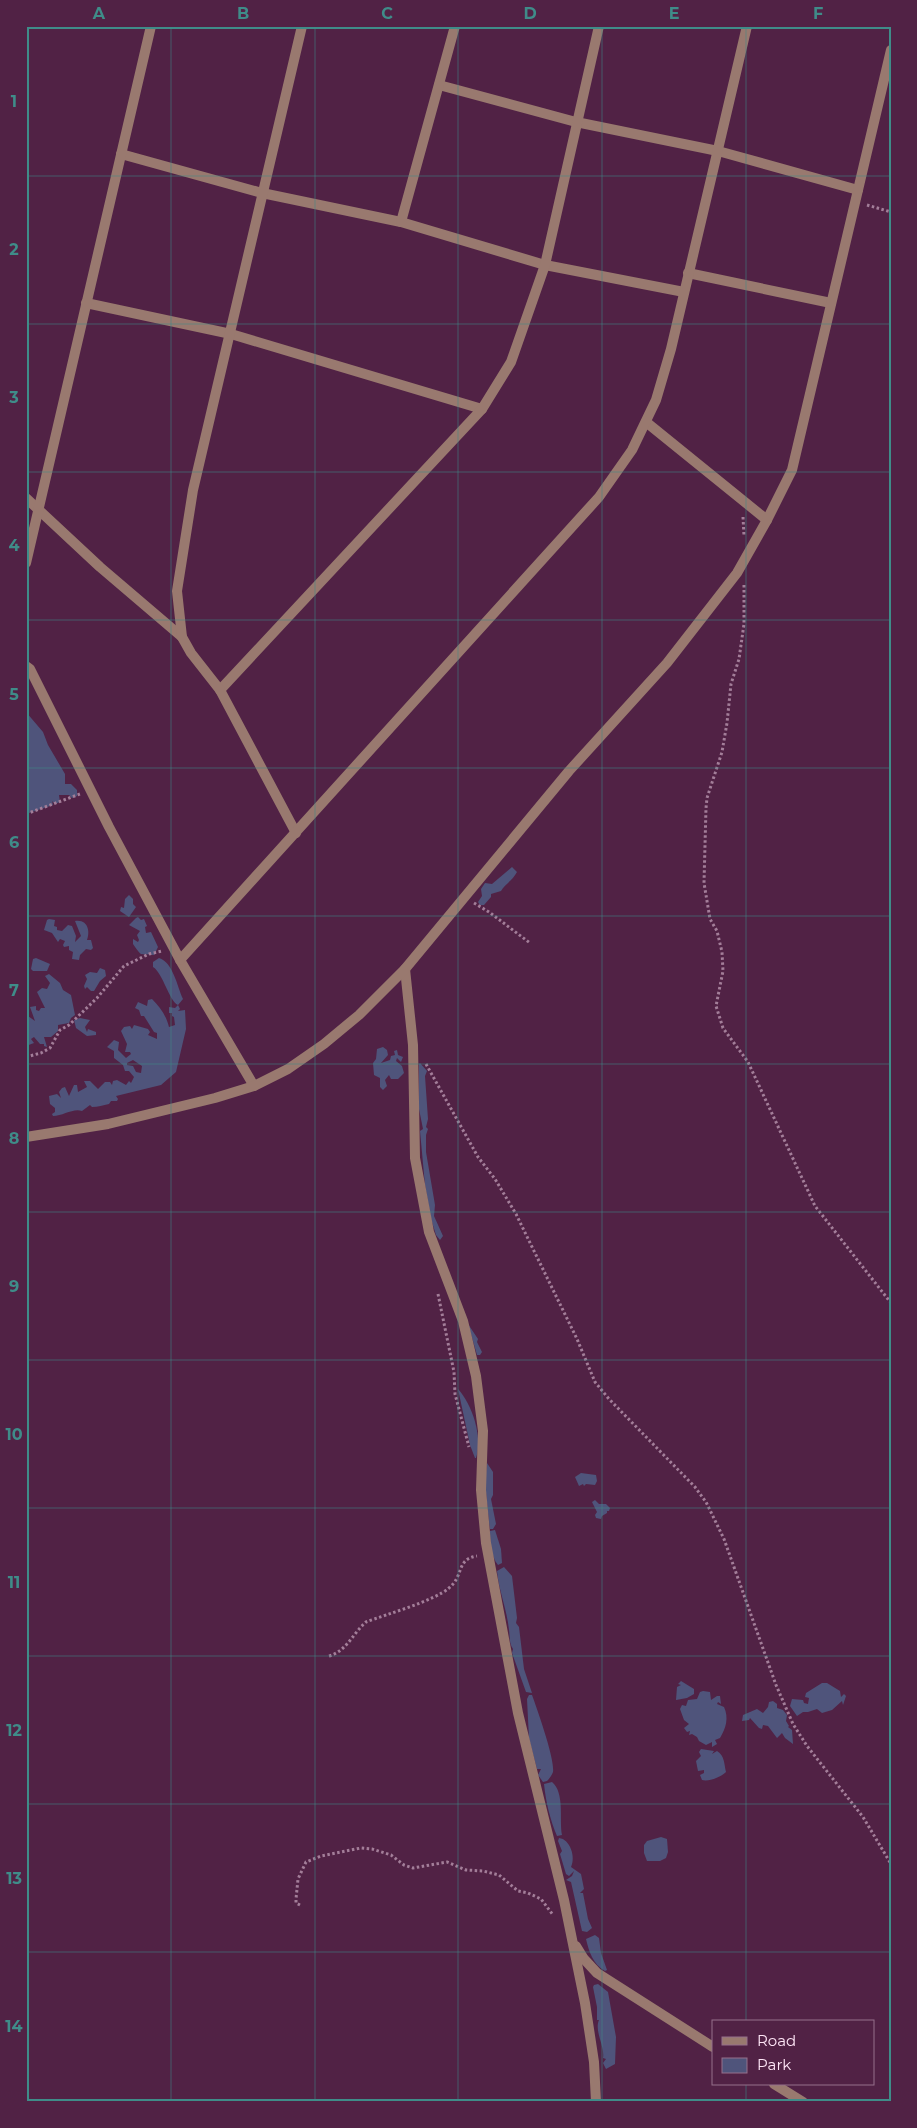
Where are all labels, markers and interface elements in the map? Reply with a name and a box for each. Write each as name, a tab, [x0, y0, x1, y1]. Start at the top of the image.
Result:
text: A	[92, 4, 106, 23]
text: B	[237, 4, 249, 23]
text: C	[381, 4, 393, 23]
text: D	[523, 4, 537, 23]
text: E	[669, 4, 679, 23]
text: F	[813, 4, 823, 23]
text: 1	[11, 92, 17, 111]
text: 2	[9, 240, 19, 259]
text: 3	[8, 388, 19, 407]
text: 4	[8, 536, 20, 555]
text: 5	[9, 685, 19, 704]
text: 6	[9, 833, 19, 852]
text: 7	[9, 981, 19, 1000]
text: 8	[9, 1129, 19, 1148]
text: 9	[9, 1277, 19, 1296]
text: 10	[5, 1425, 23, 1444]
text: 11	[8, 1573, 20, 1592]
text: 12	[6, 1721, 22, 1740]
text: 13	[6, 1869, 22, 1888]
text: 14	[5, 2017, 23, 2036]
legend	[712, 2020, 874, 2086]
text: Road	[757, 2031, 796, 2050]
text: Park	[757, 2055, 791, 2074]

